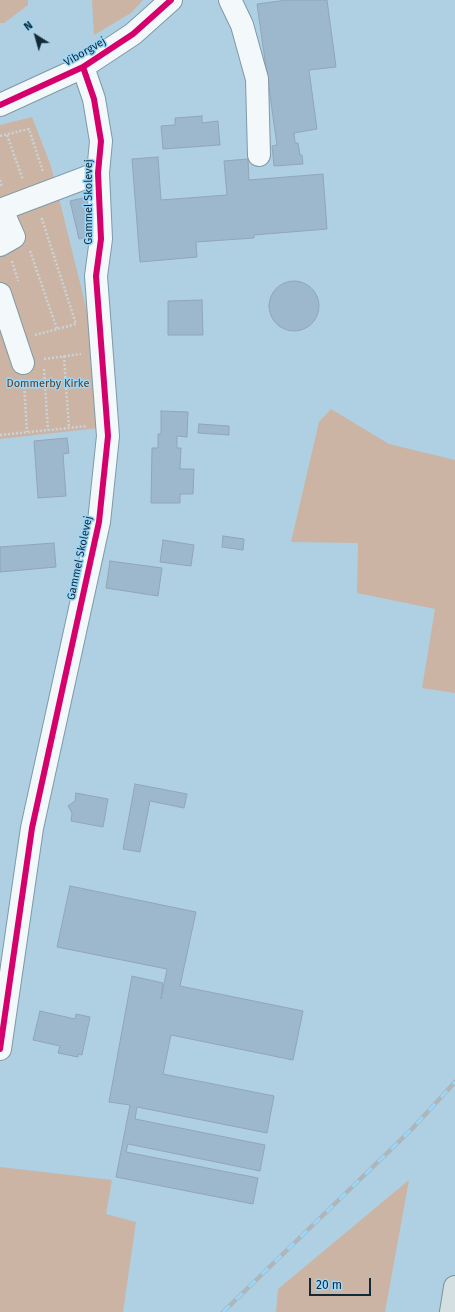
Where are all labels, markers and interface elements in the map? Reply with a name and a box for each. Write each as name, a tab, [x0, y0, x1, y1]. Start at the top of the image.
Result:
north arrow	[16, 16, 56, 56]
text: N	[22, 19, 35, 33]
street label: Viborgvej	[62, 35, 108, 69]
street label: Gammel Skolevej	[82, 159, 96, 245]
park label: Dommerby Kirke	[7, 377, 89, 391]
street label: Gammel Skolevej	[65, 515, 95, 601]
scale bar	[311, 1270, 373, 1296]
text: 20 m	[316, 1278, 342, 1292]

